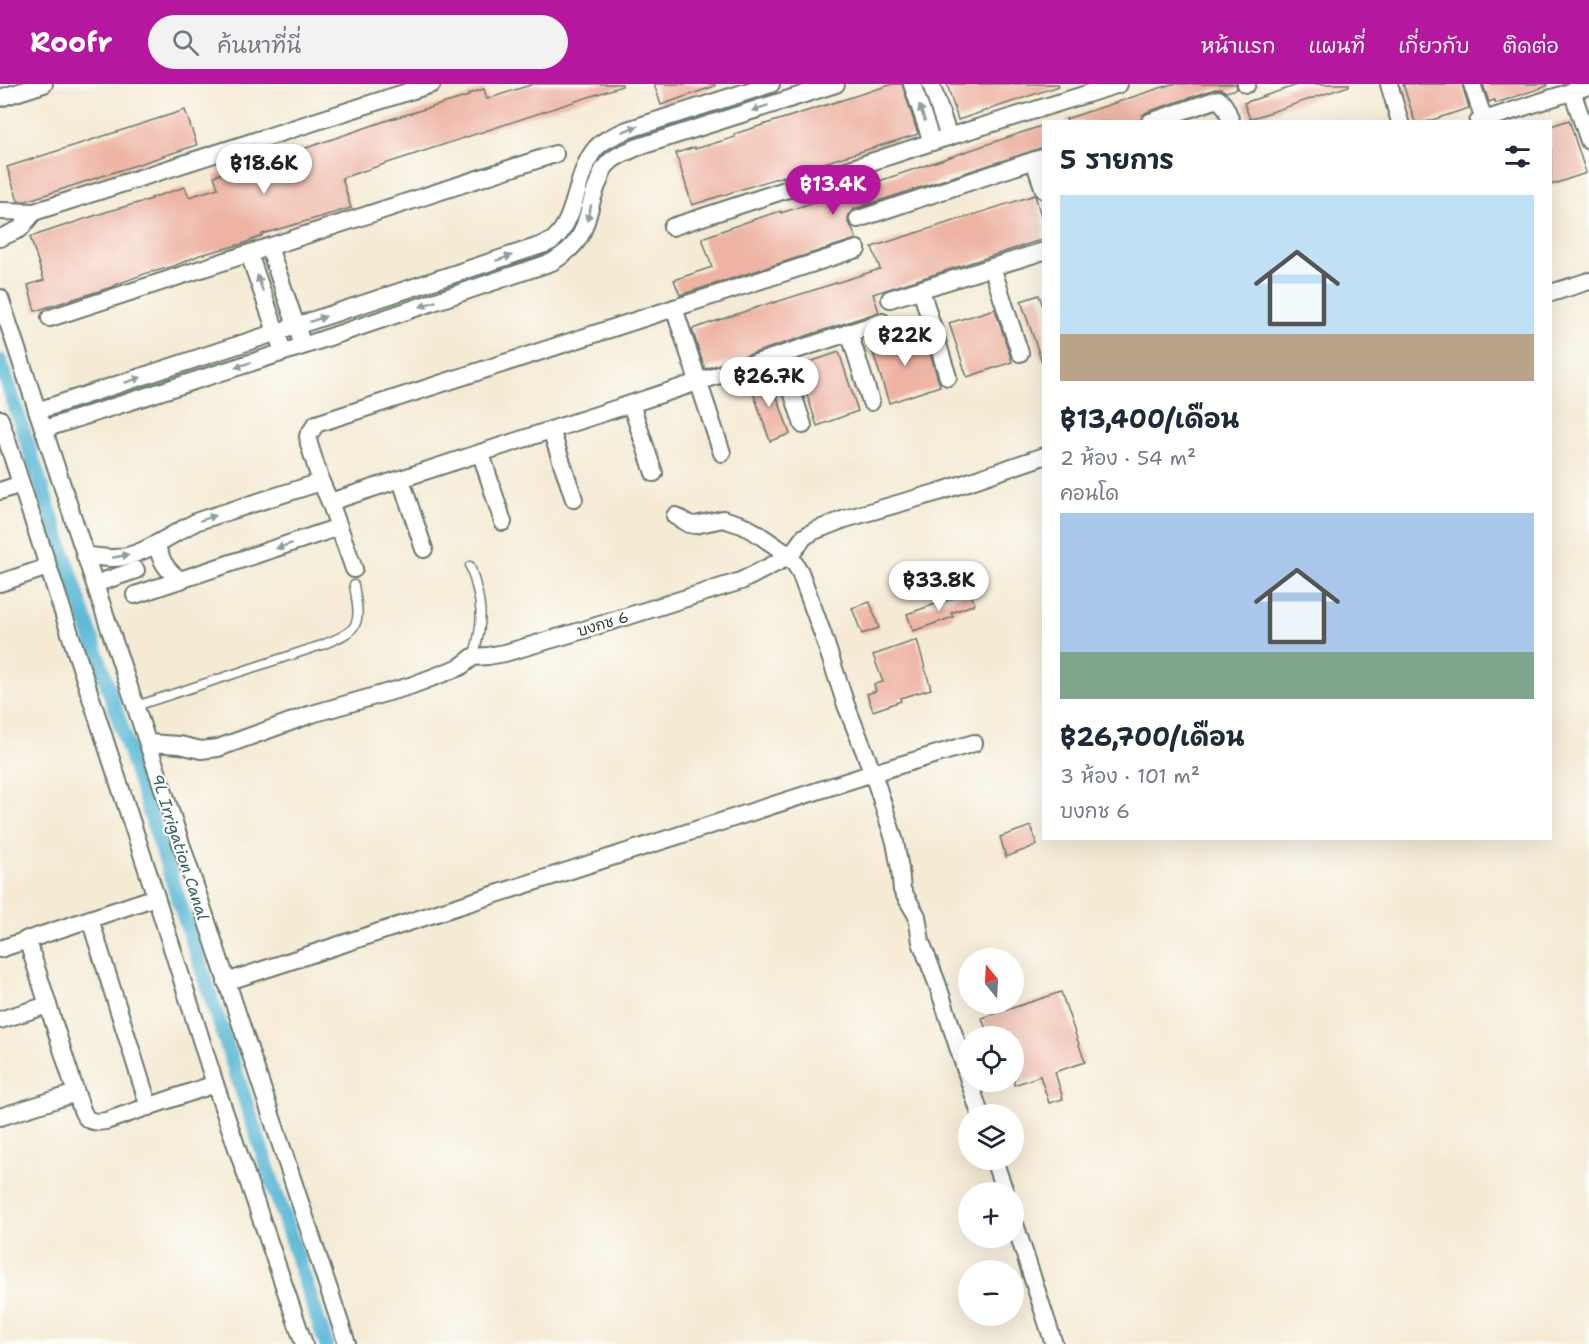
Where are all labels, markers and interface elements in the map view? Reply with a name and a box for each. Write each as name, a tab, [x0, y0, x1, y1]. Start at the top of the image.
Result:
search box	[148, 15, 568, 69]
text: Roofr	[30, 23, 112, 61]
icon: search	[169, 26, 202, 59]
text: ค้นหาที่นี่	[217, 31, 301, 60]
text: หน้าแรก	[1201, 32, 1276, 60]
text: แผนที่	[1309, 32, 1365, 60]
text: เกี่ยวกับ	[1398, 32, 1470, 60]
text: ติดต่อ	[1503, 32, 1559, 60]
one-way arrow	[751, 104, 769, 113]
one-way arrow	[917, 104, 927, 122]
one-way arrow	[621, 124, 639, 133]
icon: filters	[1501, 140, 1534, 173]
text: 5 รายการ	[1060, 142, 1174, 177]
pin: ฿18.6K	[215, 144, 313, 195]
text: ฿18.6K	[230, 150, 298, 176]
pin: ฿13.4K	[784, 165, 882, 216]
text: ฿13.4K	[800, 171, 866, 197]
one-way arrow	[584, 204, 593, 222]
icon: home	[1243, 234, 1351, 342]
one-way arrow	[495, 253, 513, 262]
one-way arrow	[254, 274, 264, 292]
one-way arrow	[419, 299, 437, 309]
one-way arrow	[309, 314, 327, 323]
pin: ฿22K	[869, 316, 941, 367]
text: ฿22K	[878, 322, 932, 348]
pin: ฿26.7K	[720, 357, 818, 408]
one-way arrow	[234, 361, 252, 370]
text: ฿26.7K	[734, 363, 804, 389]
one-way arrow	[124, 374, 142, 384]
text: ฿13,400/เดือน	[1060, 401, 1239, 436]
text: 2 ห้อง · 54 m²	[1060, 445, 1196, 471]
text: คอนโด	[1060, 480, 1119, 506]
one-way arrow	[199, 513, 217, 522]
one-way arrow	[275, 541, 293, 551]
one-way arrow	[112, 551, 131, 560]
icon: home	[1243, 552, 1351, 660]
pin: ฿33.8K	[890, 561, 988, 612]
text: ฿33.8K	[903, 567, 975, 593]
street label: บงกช 6	[575, 607, 631, 641]
text: ฿26,700/เดือน	[1060, 719, 1245, 754]
text: 3 ห้อง · 101 m²	[1060, 763, 1200, 789]
water label: 9L Irrigation Canal	[146, 771, 214, 923]
text: บงกช 6	[1060, 798, 1130, 824]
north arrow	[958, 948, 1024, 1014]
map controls	[958, 948, 1024, 1326]
button: locate	[958, 1026, 1024, 1092]
button: layers	[958, 1104, 1024, 1170]
button: +	[958, 1182, 1024, 1248]
button: −	[958, 1260, 1024, 1326]

